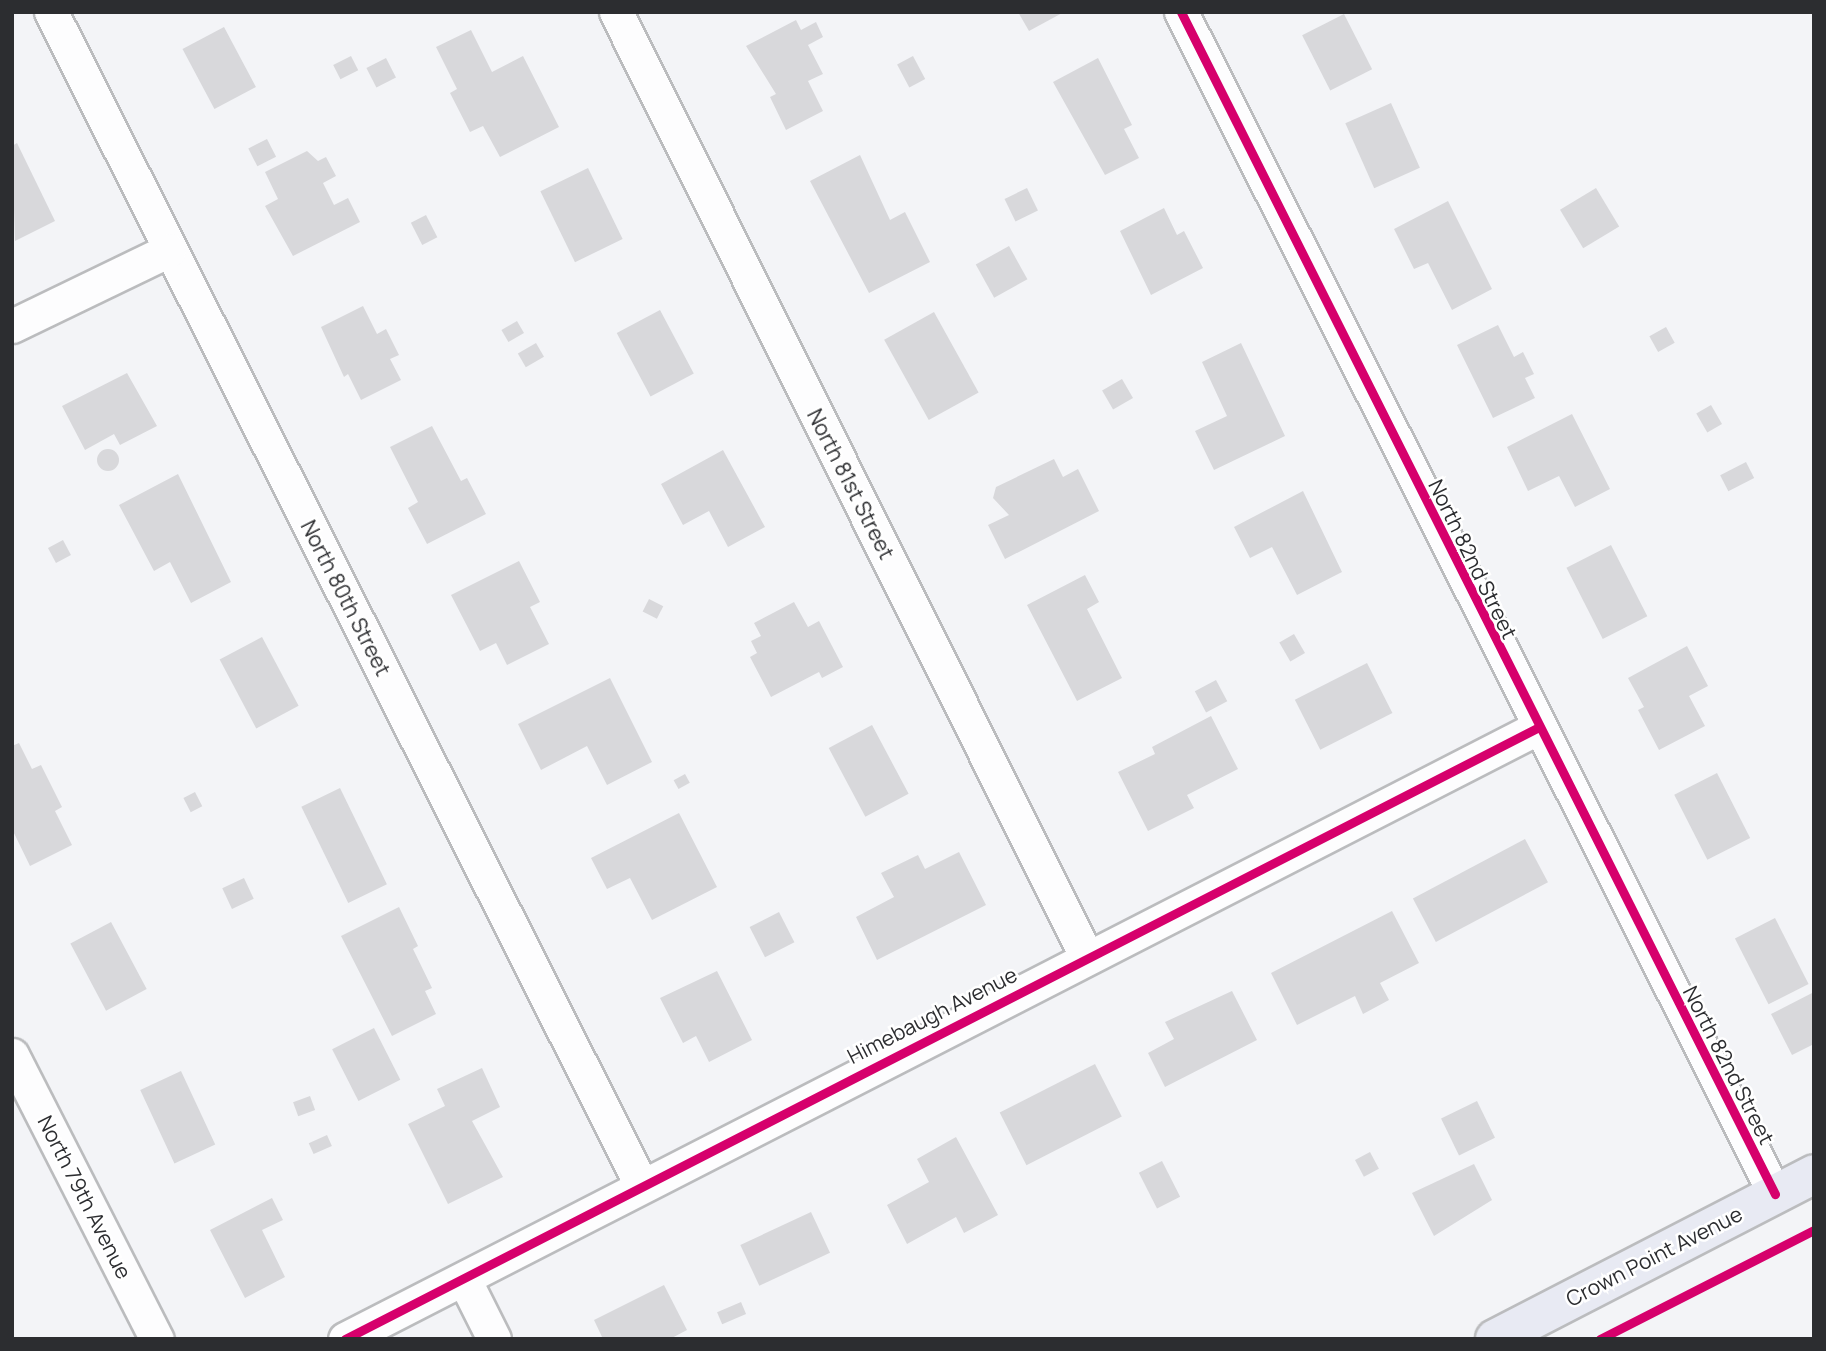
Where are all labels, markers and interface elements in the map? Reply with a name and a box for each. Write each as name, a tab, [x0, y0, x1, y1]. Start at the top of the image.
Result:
street label: North 81st Street	[802, 405, 900, 563]
street label: North 82nd Street	[1423, 475, 1523, 643]
street label: North 80th Street	[296, 516, 396, 680]
street label: Himebaugh Avenue	[843, 961, 1021, 1069]
street label: North 82nd Street	[1678, 982, 1780, 1148]
street label: North 79th Avenue	[33, 1111, 137, 1283]
street label: Crown Point Avenue	[1562, 1201, 1746, 1311]

